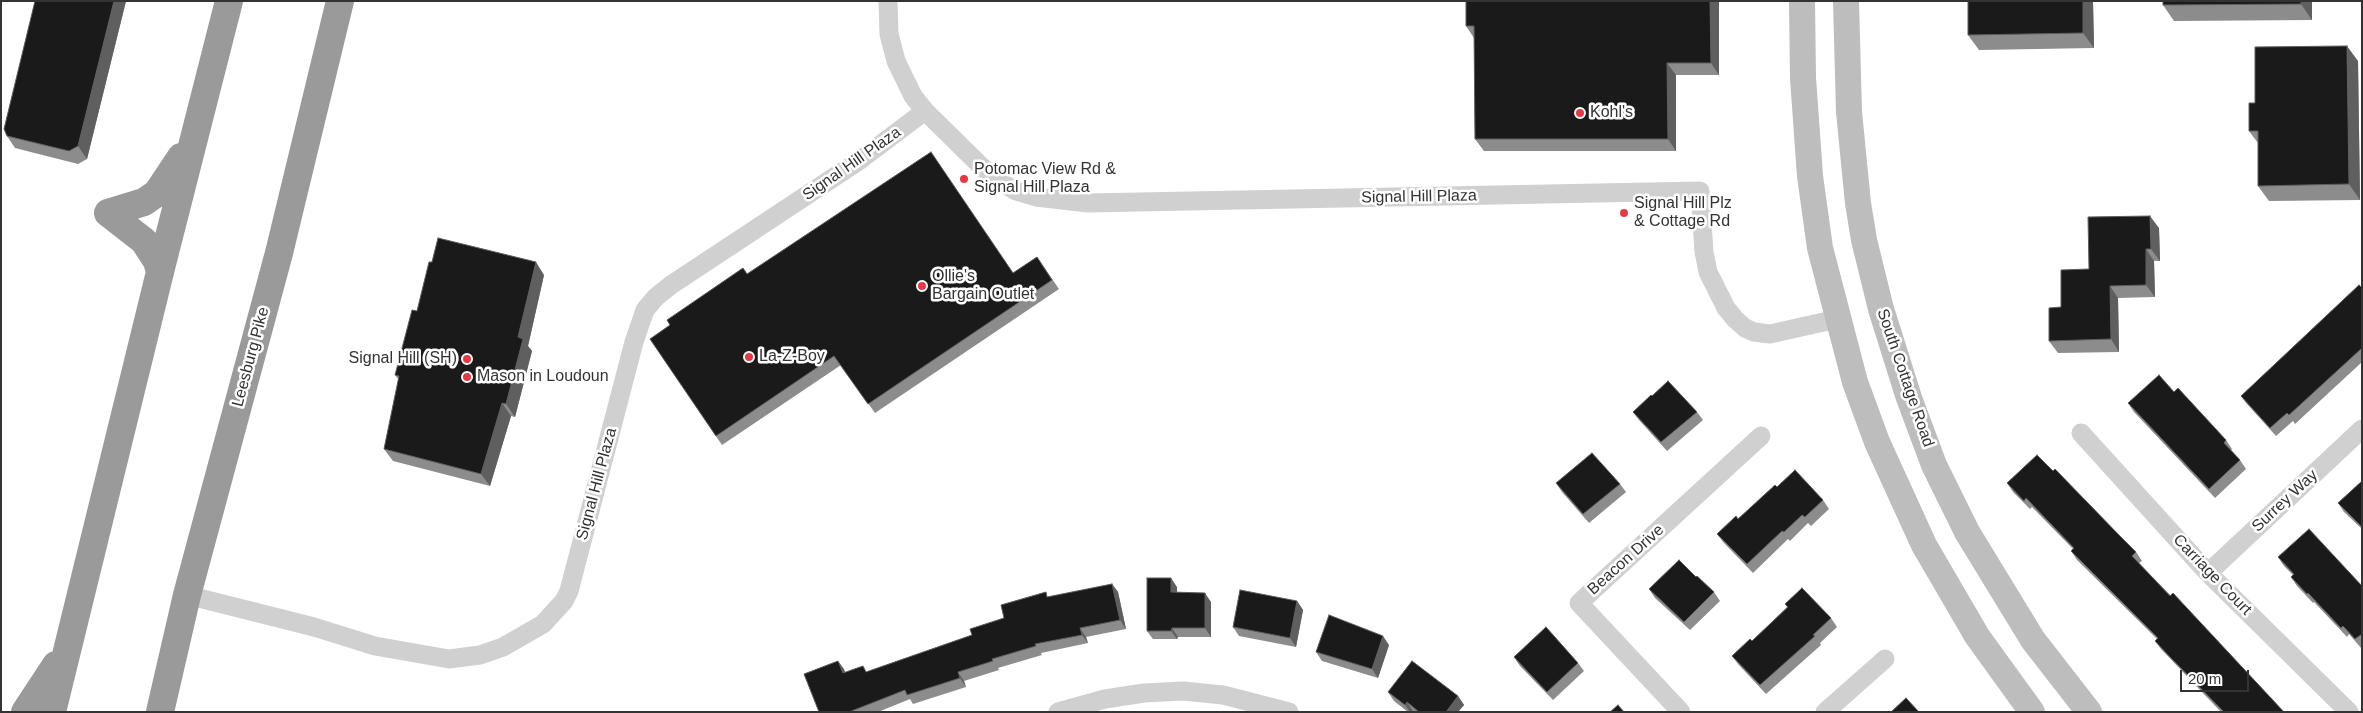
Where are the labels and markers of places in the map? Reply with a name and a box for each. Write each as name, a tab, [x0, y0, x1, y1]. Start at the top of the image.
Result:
place label: Kohl's	[1590, 103, 1633, 123]
marker: Kohl's	[1574, 107, 1586, 119]
place label: Potomac View Rd & Signal Hill Plaza	[974, 160, 1116, 198]
marker: Potomac View Rd & Signal Hill Plaza	[958, 173, 970, 185]
place label: Signal Hill Plz & Cottage Rd	[1634, 194, 1732, 232]
marker: Signal Hill Plz & Cottage Rd	[1618, 207, 1630, 219]
place label: Ollie's Bargain Outlet	[932, 267, 1034, 305]
marker: Ollie's Bargain Outlet	[916, 280, 928, 292]
place label: La-Z-Boy	[759, 347, 825, 367]
place label: Signal Hill (SH)	[349, 349, 457, 369]
marker: La-Z-Boy	[743, 351, 755, 363]
marker: Signal Hill (SH)	[461, 353, 473, 365]
place label: Mason in Loudoun	[477, 367, 609, 387]
marker: Mason in Loudoun	[461, 371, 473, 383]

